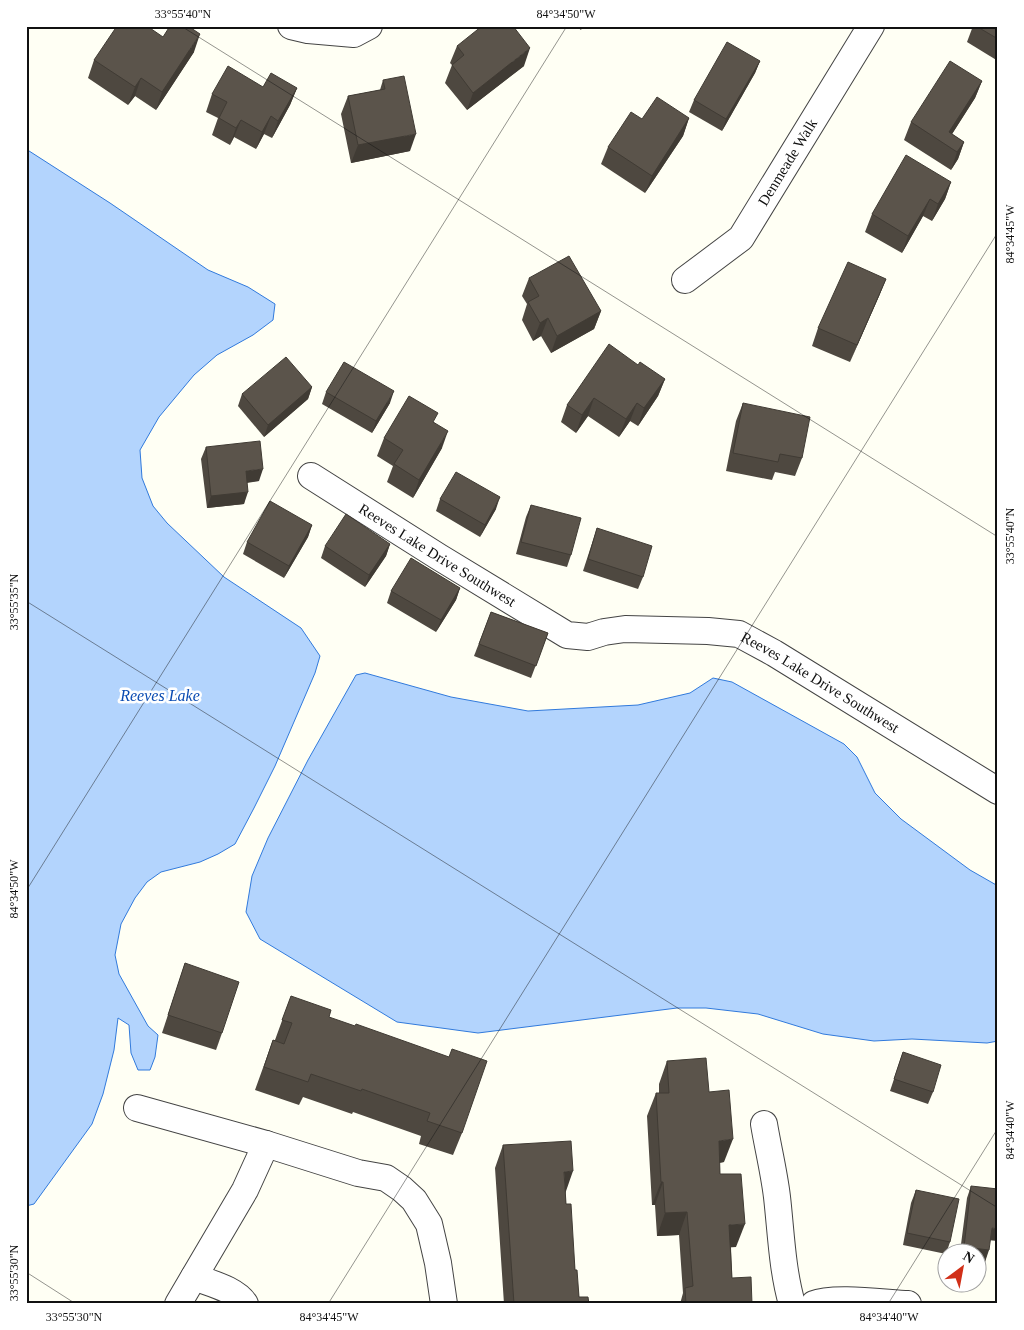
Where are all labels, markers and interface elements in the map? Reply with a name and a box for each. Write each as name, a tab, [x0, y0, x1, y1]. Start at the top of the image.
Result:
text: 33°55'40"N	[155, 7, 212, 21]
text: 84°34'50"W	[536, 7, 596, 21]
street label: Denmeade Walk	[755, 115, 820, 209]
text: 84°34'45"W	[1003, 204, 1017, 264]
street label: Reeves Lake Drive Southwest	[356, 500, 519, 610]
text: 33°55'40"N	[1003, 507, 1017, 564]
text: 33°55'35"N	[7, 573, 21, 630]
street label: Reeves Lake Drive Southwest	[738, 629, 903, 736]
water label: Reeves Lake	[119, 687, 200, 704]
text: 84°34'50"W	[7, 859, 21, 919]
text: 84°34'40"W	[1003, 1100, 1017, 1160]
north arrow	[936, 1242, 986, 1292]
text: 33°55'30"N	[7, 1244, 21, 1301]
text: N	[960, 1248, 977, 1266]
text: 33°55'30"N	[46, 1310, 103, 1324]
text: 84°34'45"W	[299, 1310, 359, 1324]
text: 84°34'40"W	[859, 1310, 919, 1324]

